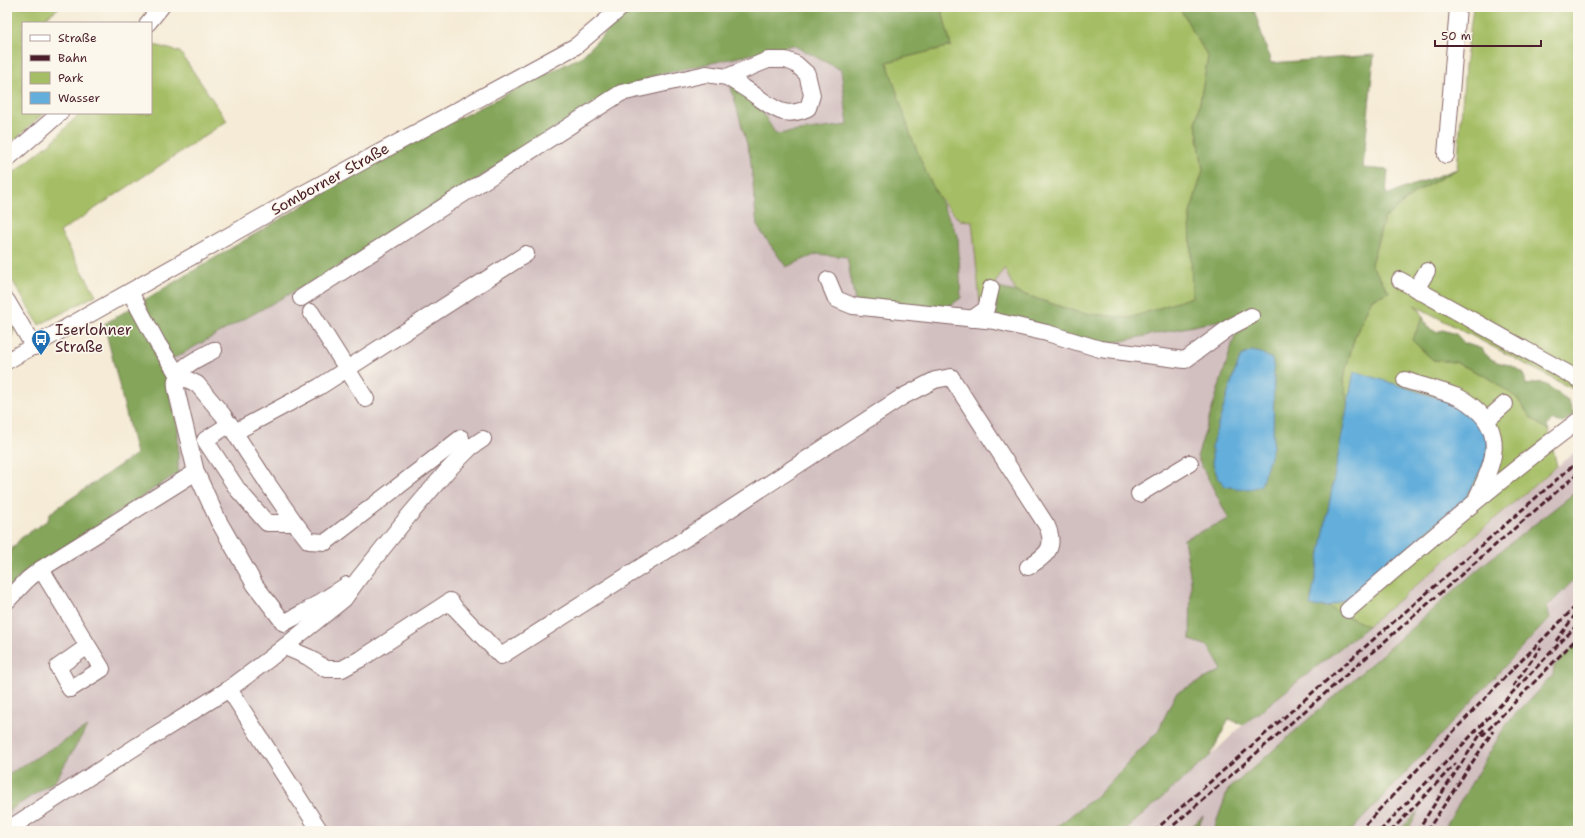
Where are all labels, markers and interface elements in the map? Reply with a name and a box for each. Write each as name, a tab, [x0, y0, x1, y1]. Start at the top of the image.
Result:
legend	[22, 22, 152, 114]
scale bar	[1435, 22, 1541, 48]
text: 50 m	[1441, 28, 1471, 44]
text: Straße	[58, 30, 97, 46]
text: Bahn	[58, 50, 87, 66]
text: Park	[58, 70, 84, 86]
text: Wasser	[58, 90, 100, 106]
street label: Somborner Straße	[267, 138, 393, 220]
place label: Iserlohner Straße	[55, 320, 132, 357]
bus stop icon: Iserlohner Straße	[30, 328, 52, 356]

